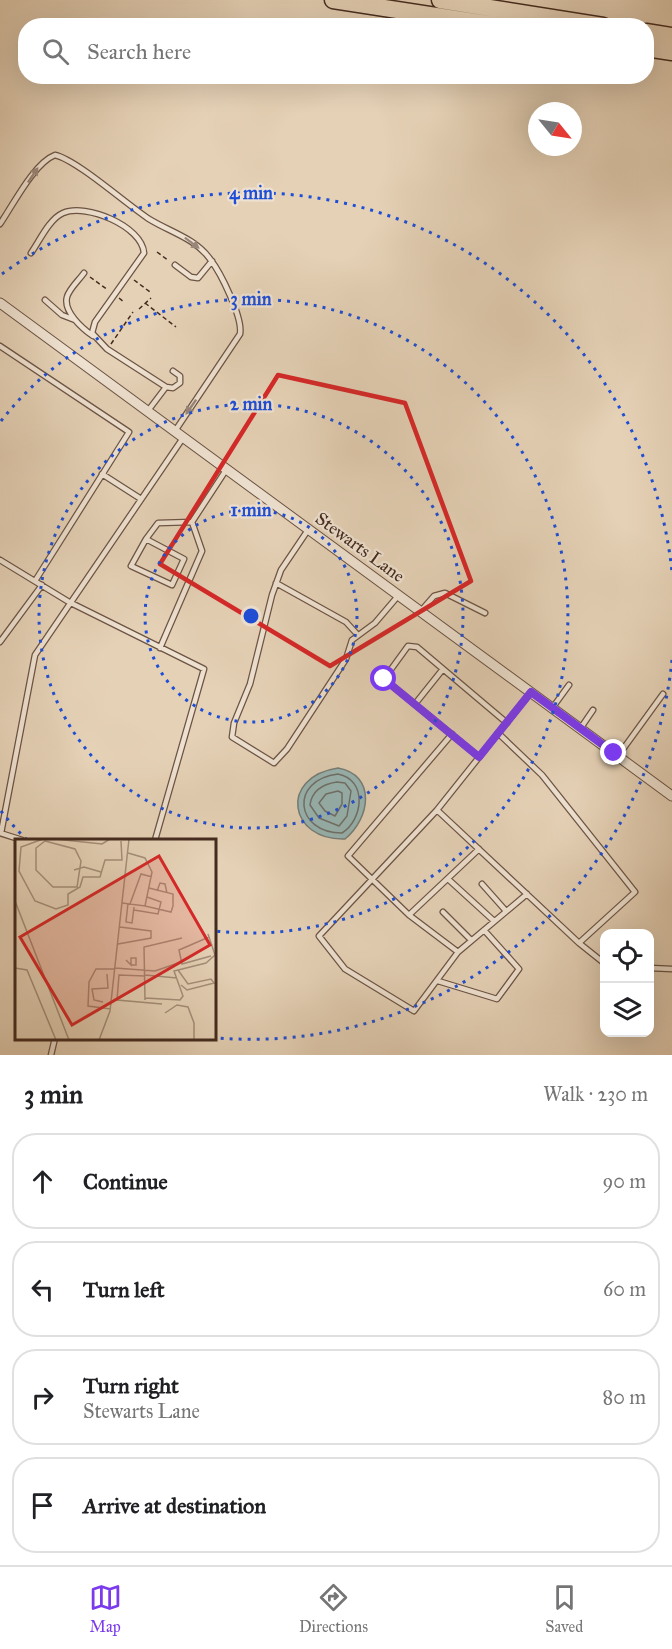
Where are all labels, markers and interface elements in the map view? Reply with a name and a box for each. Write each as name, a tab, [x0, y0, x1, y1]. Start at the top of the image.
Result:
search box	[18, 18, 654, 84]
icon: search	[39, 35, 72, 68]
text: Search here	[87, 38, 191, 65]
north arrow	[528, 102, 582, 156]
one-way arrow	[27, 167, 38, 183]
text: 4 min	[229, 182, 273, 205]
one-way arrow	[185, 236, 200, 248]
text: 3 min	[231, 288, 272, 311]
text: 2 min	[230, 393, 273, 415]
one-way arrow	[185, 399, 197, 415]
text: 1 min	[231, 499, 272, 521]
street label: Stewarts Lane	[311, 507, 409, 587]
centre of rings	[241, 606, 261, 626]
route start	[370, 665, 396, 691]
route end	[600, 739, 626, 765]
inset map	[15, 839, 216, 1040]
map controls	[600, 929, 654, 1037]
button: locate	[600, 929, 654, 983]
button: layers	[600, 983, 654, 1037]
text: 3 min	[24, 1078, 83, 1110]
text: Walk · 230 m	[543, 1082, 648, 1106]
icon: ahead	[26, 1165, 59, 1198]
text: Continue	[83, 1168, 168, 1195]
text: 90 m	[603, 1169, 646, 1193]
icon: left	[26, 1273, 59, 1306]
text: Turn left	[83, 1276, 165, 1303]
text: 60 m	[603, 1277, 646, 1301]
text: Turn right	[83, 1372, 179, 1399]
icon: right	[26, 1381, 59, 1414]
text: 80 m	[603, 1385, 646, 1409]
text: Stewarts Lane	[83, 1399, 200, 1423]
icon: arrive	[26, 1489, 59, 1522]
text: Arrive at destination	[83, 1492, 266, 1519]
tab: Map	[89, 1581, 122, 1636]
tab: Directions	[299, 1581, 368, 1636]
tab: Saved	[545, 1581, 583, 1636]

